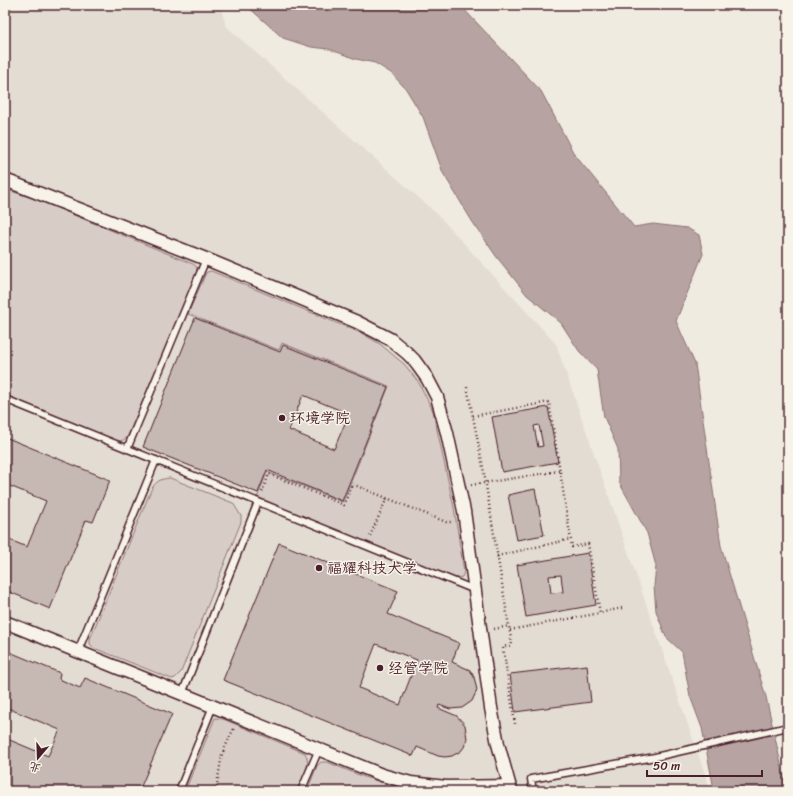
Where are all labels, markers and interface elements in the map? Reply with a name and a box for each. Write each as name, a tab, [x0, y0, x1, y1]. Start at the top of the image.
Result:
place label: 环境学院	[290, 405, 350, 431]
marker: 环境学院	[277, 413, 287, 423]
place label: 福耀科技大学	[327, 555, 417, 581]
marker: 福耀科技大学	[314, 563, 324, 573]
place label: 经管学院	[388, 655, 448, 681]
marker: 经管学院	[375, 663, 385, 673]
north arrow	[18, 738, 58, 778]
scale bar	[647, 752, 762, 778]
text: 50 m	[653, 755, 680, 777]
text: 北	[27, 756, 43, 778]

